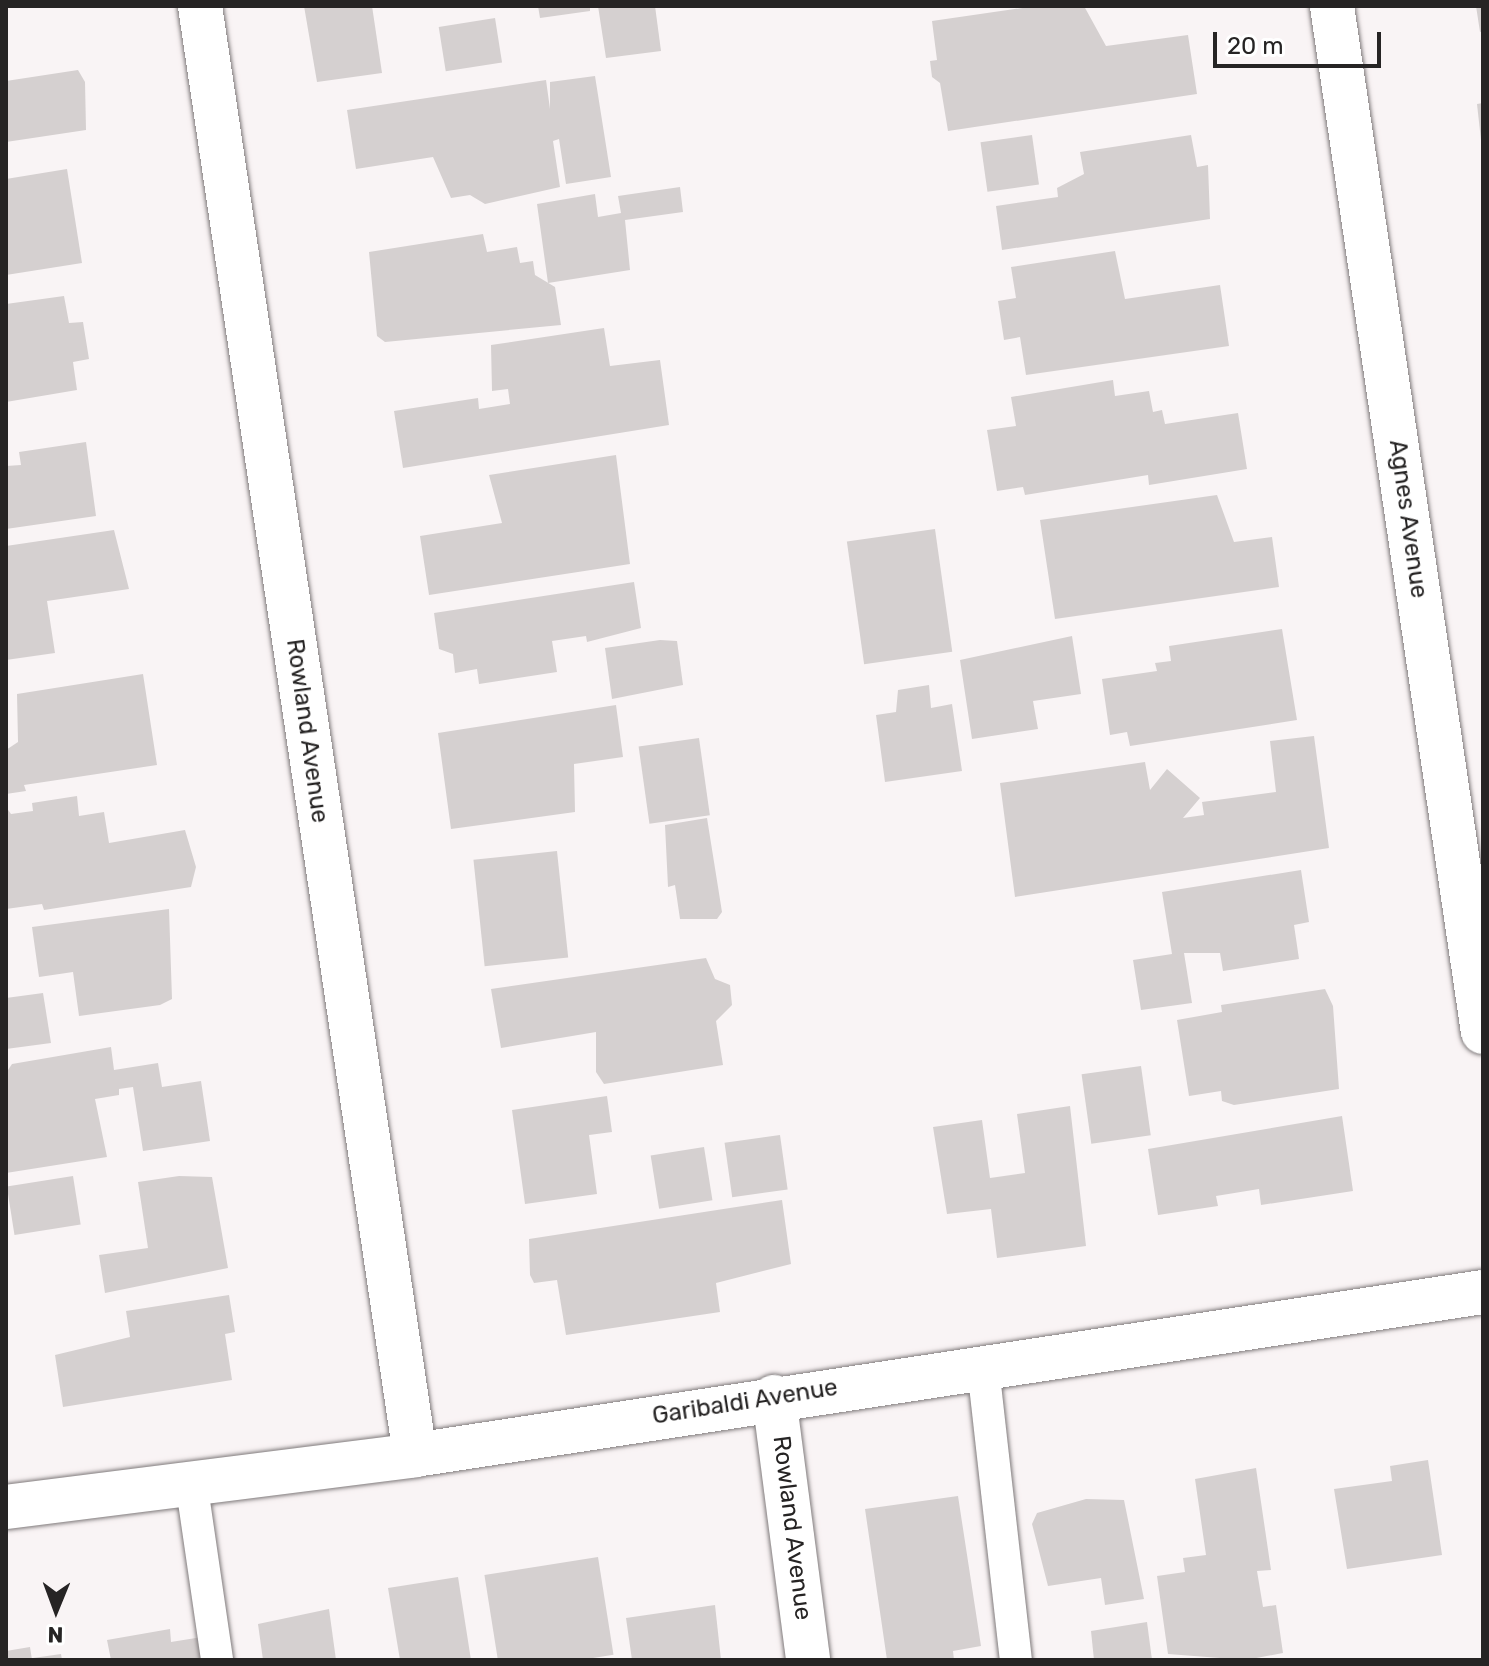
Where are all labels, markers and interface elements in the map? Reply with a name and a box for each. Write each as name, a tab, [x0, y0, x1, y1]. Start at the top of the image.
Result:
scale bar	[1217, 16, 1385, 66]
text: 20 m	[1227, 32, 1284, 60]
street label: Agnes Avenue	[1383, 438, 1433, 600]
street label: Rowland Avenue	[280, 637, 334, 825]
street label: Garibaldi Avenue	[650, 1373, 840, 1431]
street label: Rowland Avenue	[766, 1434, 818, 1622]
north arrow	[16, 1570, 96, 1650]
text: N	[47, 1621, 64, 1648]

